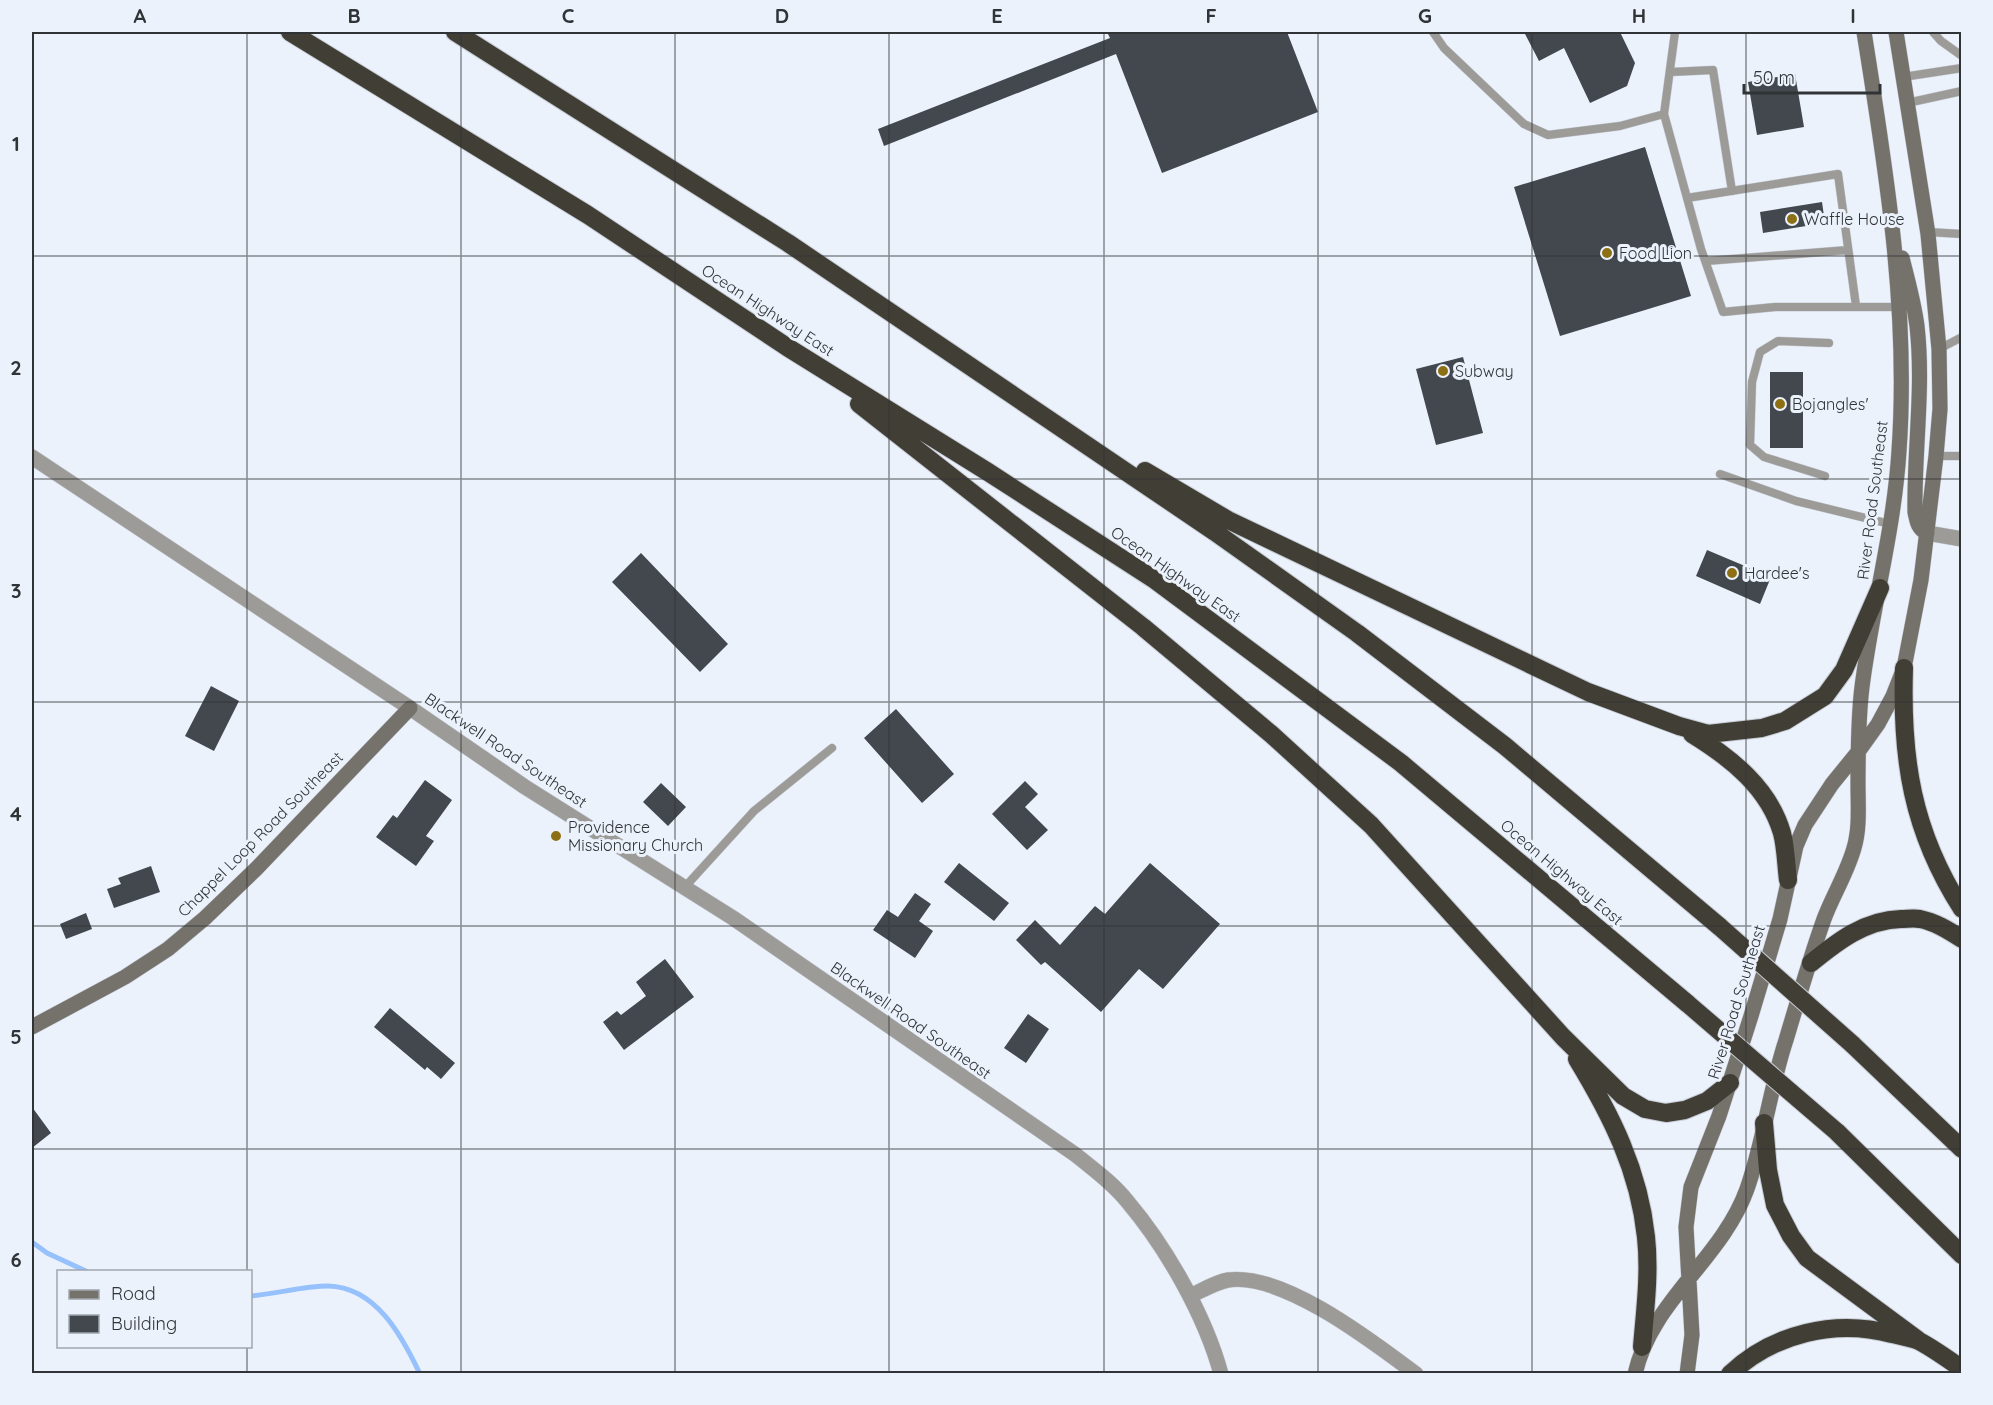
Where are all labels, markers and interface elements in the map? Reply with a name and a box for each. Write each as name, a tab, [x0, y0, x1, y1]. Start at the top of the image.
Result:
text: A	[134, 3, 147, 28]
text: B	[347, 3, 361, 28]
text: C	[562, 3, 575, 28]
text: D	[775, 3, 789, 28]
text: E	[991, 3, 1003, 28]
text: F	[1205, 3, 1217, 28]
text: G	[1418, 3, 1432, 28]
text: H	[1632, 3, 1646, 28]
text: I	[1850, 3, 1856, 28]
scale bar	[1744, 57, 1880, 95]
text: 50 m	[1753, 66, 1795, 89]
text: 1	[12, 131, 20, 156]
place label: Waffle House	[1804, 209, 1904, 229]
marker: Waffle House	[1785, 212, 1799, 226]
place label: Food Lion	[1619, 243, 1692, 263]
marker: Food Lion	[1600, 246, 1614, 260]
street label: Ocean Highway East	[698, 260, 838, 360]
text: 2	[10, 355, 22, 380]
place label: Subway	[1455, 361, 1514, 381]
marker: Subway	[1436, 364, 1450, 378]
place label: Bojangles'	[1792, 394, 1868, 414]
marker: Bojangles'	[1773, 397, 1787, 411]
street label: River Road Southeast	[1852, 419, 1892, 581]
street label: Ocean Highway East	[1107, 522, 1245, 626]
place label: Hardee's	[1744, 563, 1809, 583]
marker: Hardee's	[1725, 566, 1739, 580]
text: 3	[11, 578, 21, 603]
street label: Blackwell Road Southeast	[421, 688, 591, 812]
street label: Chappel Loop Road Southeast	[173, 747, 347, 921]
text: 4	[10, 801, 22, 826]
street label: Ocean Highway East	[1497, 815, 1627, 929]
place label: Providence Missionary Church	[568, 817, 703, 855]
marker: Providence Missionary Church	[549, 829, 563, 843]
street label: River Road Southeast	[1703, 922, 1769, 1082]
street label: Blackwell Road Southeast	[827, 957, 995, 1083]
text: 5	[10, 1024, 22, 1049]
text: 6	[10, 1247, 22, 1272]
legend	[57, 1270, 252, 1348]
text: Road	[111, 1282, 156, 1305]
text: Building	[111, 1312, 177, 1335]

